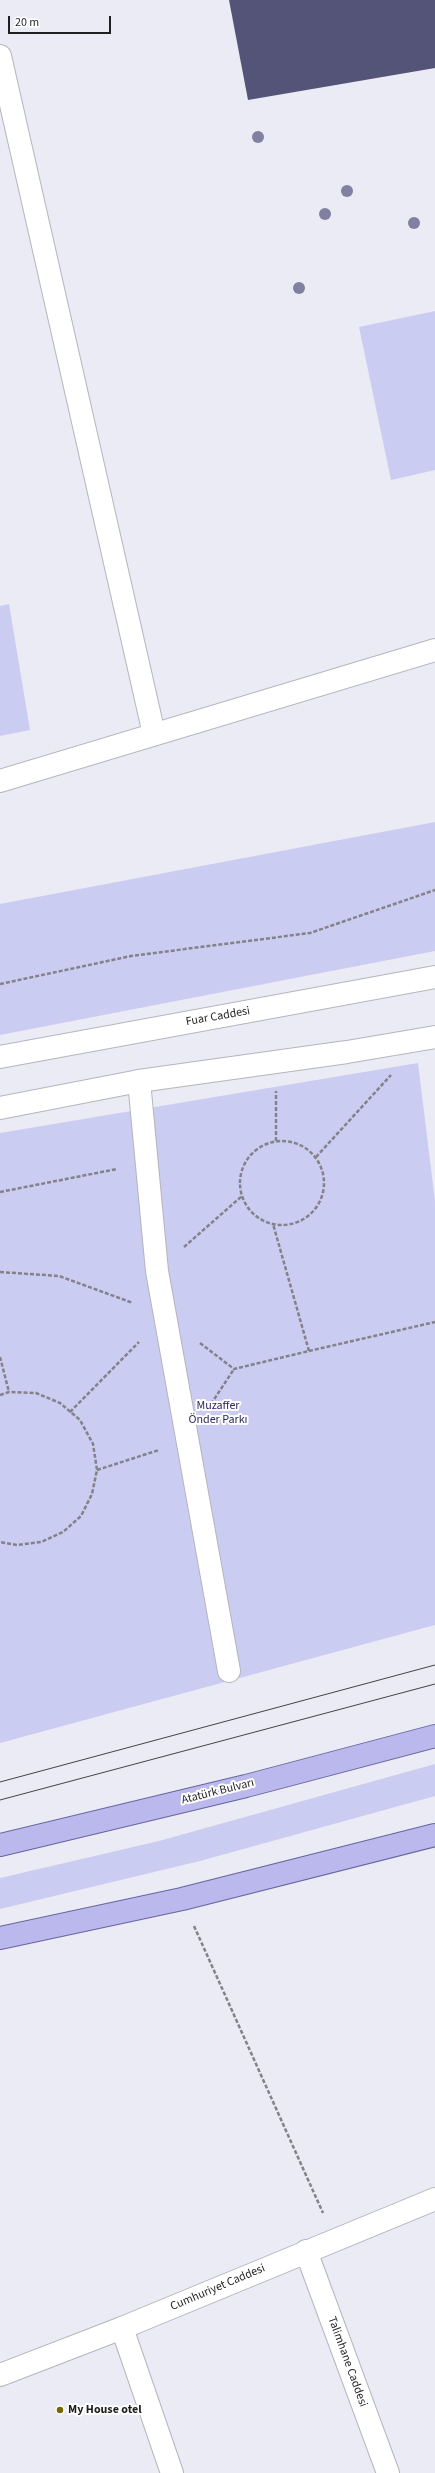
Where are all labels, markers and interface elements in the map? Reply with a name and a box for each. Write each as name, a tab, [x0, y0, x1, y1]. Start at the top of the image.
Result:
scale bar	[10, 8, 113, 34]
text: 20 m	[15, 14, 39, 31]
street label: Fuar Caddesi	[185, 1004, 251, 1030]
park label: Muzaffer Önder Parkı	[188, 1399, 248, 1427]
street label: Atatürk Bulvarı	[180, 1776, 256, 1808]
street label: Cumhuriyet Caddesi	[169, 2262, 267, 2314]
street label: Talimhane Caddesi	[324, 2315, 370, 2409]
place label: My House otel	[68, 2403, 142, 2417]
marker: My House otel	[55, 2405, 65, 2415]

